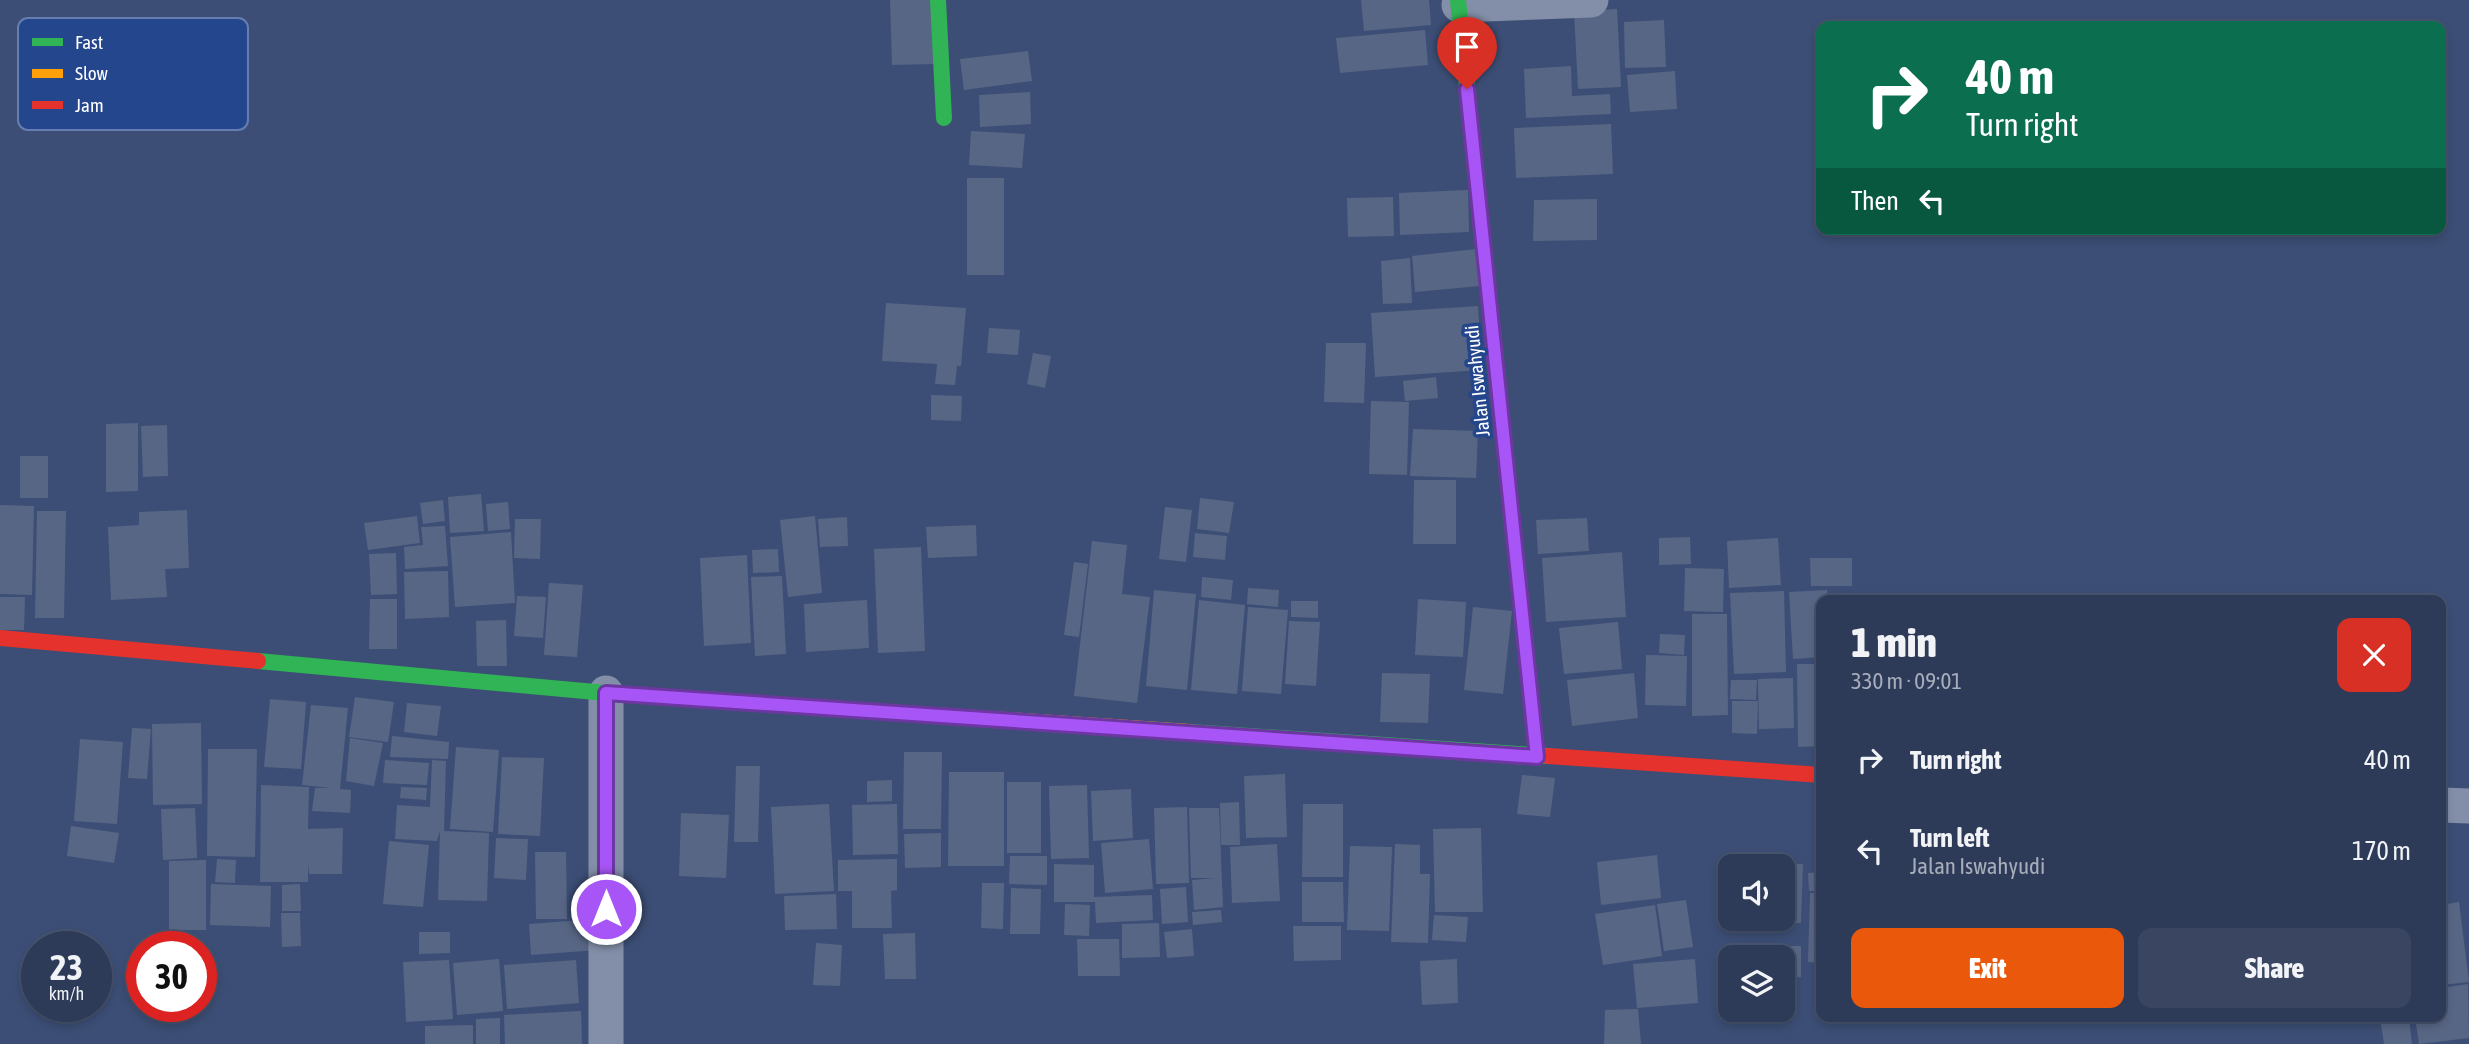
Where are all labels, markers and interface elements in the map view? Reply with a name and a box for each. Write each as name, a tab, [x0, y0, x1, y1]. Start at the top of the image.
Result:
pin	[1437, 17, 1497, 89]
legend	[18, 18, 248, 130]
icon: arrive	[1448, 28, 1486, 66]
text: Fast	[75, 31, 103, 53]
text: 40 m	[1966, 48, 2054, 104]
icon: right	[1851, 49, 1942, 140]
text: Slow	[75, 62, 109, 84]
text: Jam	[75, 94, 104, 116]
text: Turn right	[1966, 106, 2079, 143]
icon: left	[1913, 182, 1951, 220]
text: Then	[1851, 186, 1899, 216]
street label: Jalan Iswahyudi	[1460, 324, 1494, 438]
text: 1 min	[1851, 618, 1937, 666]
button: close	[2337, 618, 2411, 692]
text: 330 m · 09:01	[1851, 668, 1962, 694]
icon: right	[1851, 741, 1889, 779]
text: Turn right	[1910, 745, 2001, 775]
text: 40 m	[2364, 745, 2411, 775]
text: Turn left	[1910, 823, 1990, 853]
icon: left	[1851, 832, 1889, 870]
text: 170 m	[2352, 836, 2411, 866]
text: Jalan Iswahyudi	[1910, 853, 2045, 879]
map controls	[1718, 854, 1795, 1022]
button: sound	[1718, 854, 1795, 931]
position arrow	[569, 872, 643, 946]
button: Exit	[1851, 928, 2124, 1008]
button: Share	[2138, 928, 2411, 1008]
speed limit sign: 30	[126, 931, 217, 1022]
button: layers	[1718, 945, 1795, 1022]
text: 23	[50, 947, 83, 987]
text: km/h	[49, 983, 84, 1004]

